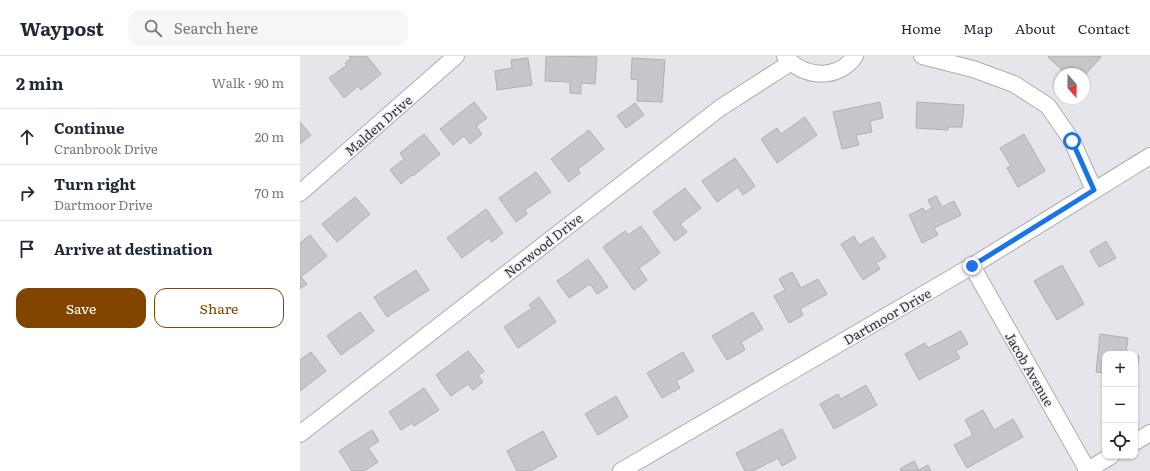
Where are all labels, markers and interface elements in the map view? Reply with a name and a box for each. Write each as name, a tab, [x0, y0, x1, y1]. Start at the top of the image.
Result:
search box	[128, 10, 408, 46]
text: Waypost	[20, 14, 104, 42]
text: Search here	[174, 16, 258, 39]
icon: search	[142, 17, 164, 39]
text: Home	[901, 18, 941, 38]
text: Map	[963, 18, 993, 38]
text: About	[1015, 18, 1056, 38]
text: Contact	[1078, 18, 1130, 38]
north arrow	[1054, 68, 1090, 104]
text: 2 min	[16, 70, 64, 95]
text: Walk · 90 m	[212, 73, 284, 92]
street label: Malden Drive	[340, 90, 416, 160]
text: Continue	[54, 116, 124, 139]
icon: ahead	[16, 126, 38, 148]
text: 20 m	[255, 127, 284, 146]
route start	[1063, 132, 1081, 150]
text: Cranbrook Drive	[54, 139, 158, 158]
text: Turn right	[54, 172, 136, 195]
icon: right	[16, 182, 38, 204]
text: 70 m	[255, 183, 284, 202]
text: Dartmoor Drive	[54, 195, 153, 214]
street label: Norwood Drive	[500, 208, 586, 282]
text: Arrive at destination	[54, 237, 213, 260]
icon: arrive	[16, 238, 38, 260]
route end	[963, 257, 981, 275]
street label: Dartmoor Drive	[840, 283, 935, 349]
button: Save	[16, 288, 146, 328]
button: Share	[154, 288, 284, 328]
street label: Jacob Avenue	[1001, 328, 1059, 410]
map controls	[1102, 351, 1138, 459]
button: +	[1102, 351, 1138, 387]
button: −	[1102, 387, 1138, 423]
button: locate	[1102, 423, 1138, 459]

